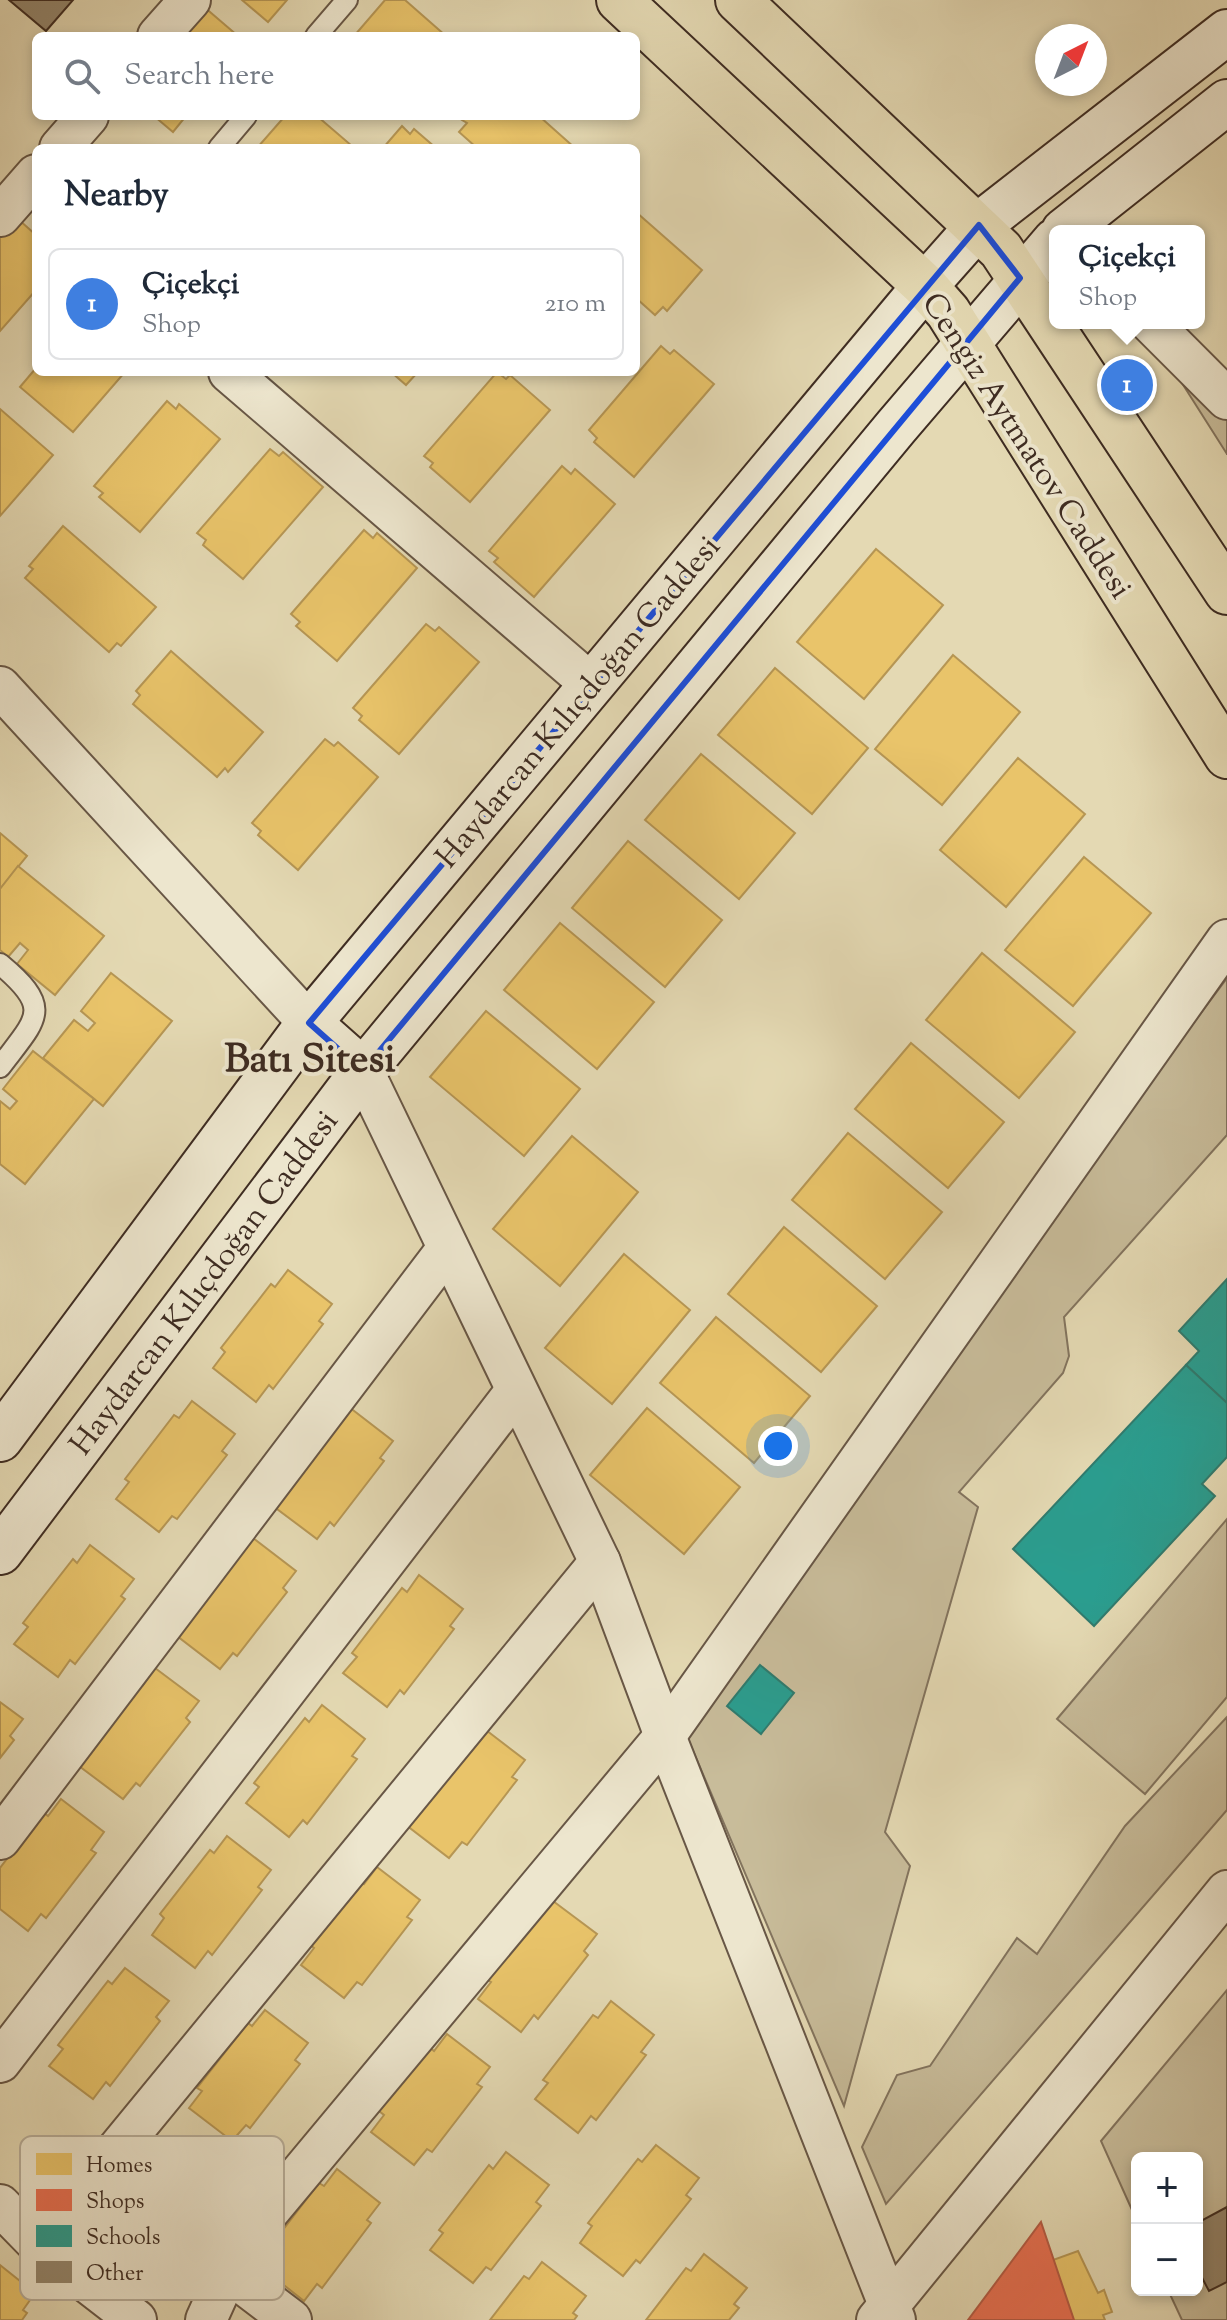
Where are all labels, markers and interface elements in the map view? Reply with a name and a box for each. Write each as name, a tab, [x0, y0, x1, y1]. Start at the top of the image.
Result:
north arrow	[1035, 24, 1107, 96]
search box	[32, 32, 640, 120]
icon: search	[60, 54, 104, 98]
text: Search here	[124, 55, 274, 98]
text: Nearby	[64, 172, 169, 221]
popup	[1049, 225, 1205, 329]
text: Çiçekçi	[1078, 237, 1176, 280]
text: Çiçekçi	[142, 264, 239, 307]
text: Shop	[1078, 280, 1137, 317]
street label: Cengiz Aytmatov Caddesi	[909, 284, 1142, 609]
text: 1	[88, 286, 96, 323]
text: 210 m	[544, 286, 606, 323]
text: Shop	[142, 307, 201, 344]
pin: 1	[1101, 355, 1153, 415]
street label: Haydarcan Kılıçdoğan Caddesi	[426, 527, 733, 879]
district label: Batı Sitesi	[224, 1033, 396, 1090]
street label: Haydarcan Kılıçdoğan Caddesi	[60, 1101, 351, 1466]
your location	[758, 1426, 798, 1466]
legend	[20, 2136, 284, 2300]
text: Homes	[86, 2151, 152, 2183]
map controls	[1131, 2152, 1203, 2296]
button: +	[1131, 2152, 1203, 2224]
text: Shops	[86, 2187, 144, 2219]
text: Schools	[86, 2223, 160, 2255]
button: −	[1131, 2224, 1203, 2296]
text: Other	[86, 2259, 144, 2291]

